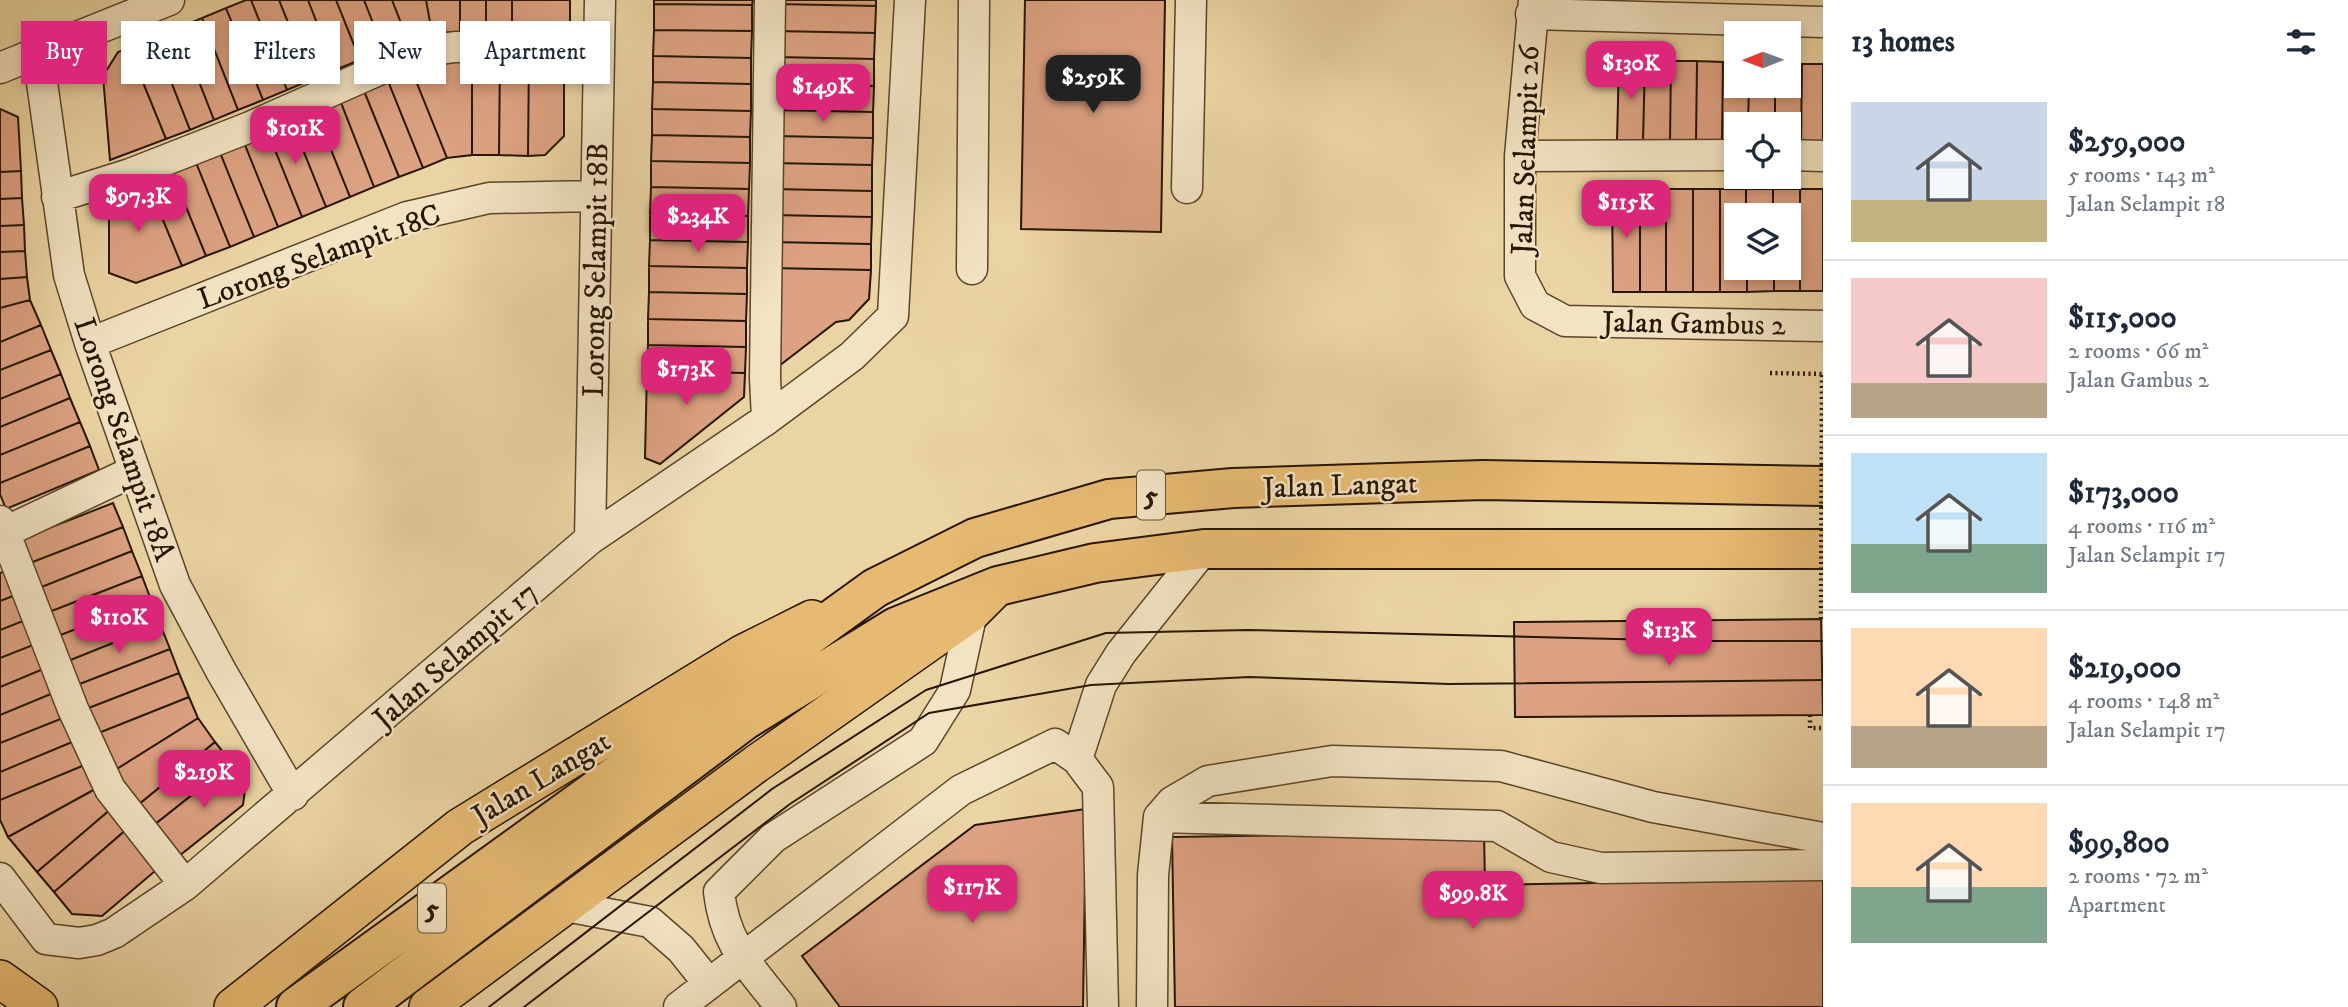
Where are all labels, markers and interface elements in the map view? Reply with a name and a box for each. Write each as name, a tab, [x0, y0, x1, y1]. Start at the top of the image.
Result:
chip: Buy	[21, 21, 107, 84]
chip: Rent	[121, 21, 215, 84]
chip: Filters	[229, 21, 340, 84]
chip: New	[354, 21, 446, 84]
chip: Apartment	[460, 21, 610, 84]
north arrow	[1724, 21, 1801, 98]
map controls	[1724, 21, 1801, 280]
icon: filters	[2282, 23, 2320, 61]
text: 13 homes	[1851, 24, 1955, 61]
pin: $130K	[1582, 42, 1680, 101]
street label: Jalan Selampit 26	[1504, 43, 1549, 258]
text: $130K	[1602, 49, 1660, 78]
pin: $259K	[1044, 55, 1142, 115]
text: $259K	[1062, 63, 1124, 92]
pin: $149K	[774, 64, 872, 124]
text: $149K	[792, 72, 854, 101]
pin: $101K	[246, 106, 344, 166]
button: locate	[1724, 112, 1801, 189]
text: $101K	[266, 114, 324, 143]
text: $259,000	[2068, 124, 2185, 161]
icon: home	[1907, 130, 1991, 214]
street label: Lorong Selampit 18B	[576, 142, 617, 398]
text: 5 rooms · 143 m²	[2068, 161, 2215, 190]
pin: $97.3K	[81, 174, 195, 234]
pin: $115K	[1577, 180, 1675, 240]
text: $97.3K	[105, 182, 171, 211]
text: $115K	[1598, 188, 1654, 217]
text: Jalan Selampit 18	[2068, 190, 2225, 219]
pin: $234K	[649, 194, 747, 254]
street label: Lorong Selampit 18C	[193, 196, 446, 319]
text: $234K	[667, 202, 729, 231]
button: layers	[1724, 203, 1801, 280]
text: $115,000	[2068, 300, 2177, 337]
street label: Jalan Gambus 2	[1599, 304, 1786, 345]
icon: home	[1907, 306, 1991, 390]
street label: Lorong Selampit 18A	[65, 313, 183, 567]
text: 2 rooms · 66 m²	[2068, 337, 2208, 366]
pin: $173K	[637, 348, 735, 407]
text: $173K	[657, 355, 715, 384]
text: Jalan Gambus 2	[2068, 366, 2209, 395]
street label: Jalan Langat	[1259, 465, 1418, 508]
road number: 5	[1137, 470, 1165, 520]
text: $173,000	[2068, 475, 2179, 512]
icon: home	[1907, 481, 1991, 565]
text: 4 rooms · 116 m²	[2068, 512, 2215, 541]
text: Jalan Selampit 17	[2068, 541, 2226, 570]
street label: Jalan Selampit 17	[364, 575, 546, 740]
pin: $110K	[70, 596, 168, 655]
text: $110K	[90, 603, 148, 632]
pin: $113K	[1620, 608, 1718, 668]
text: $113K	[1642, 616, 1696, 645]
text: $219,000	[2068, 650, 2182, 687]
icon: home	[1907, 656, 1991, 740]
text: 4 rooms · 148 m²	[2068, 687, 2220, 716]
text: Jalan Selampit 17	[2068, 716, 2226, 745]
street label: Jalan Langat	[463, 724, 618, 837]
pin: $219K	[155, 750, 253, 810]
text: $219K	[174, 758, 234, 787]
text: $99,800	[2068, 825, 2170, 862]
icon: home	[1907, 831, 1991, 915]
text: 2 rooms · 72 m²	[2068, 862, 2208, 891]
pin: $117K	[923, 866, 1021, 925]
pin: $99.8K	[1416, 872, 1530, 931]
text: $117K	[943, 873, 1001, 902]
text: $99.8K	[1439, 879, 1507, 908]
road number: 5	[418, 884, 446, 932]
text: Apartment	[2068, 891, 2166, 920]

